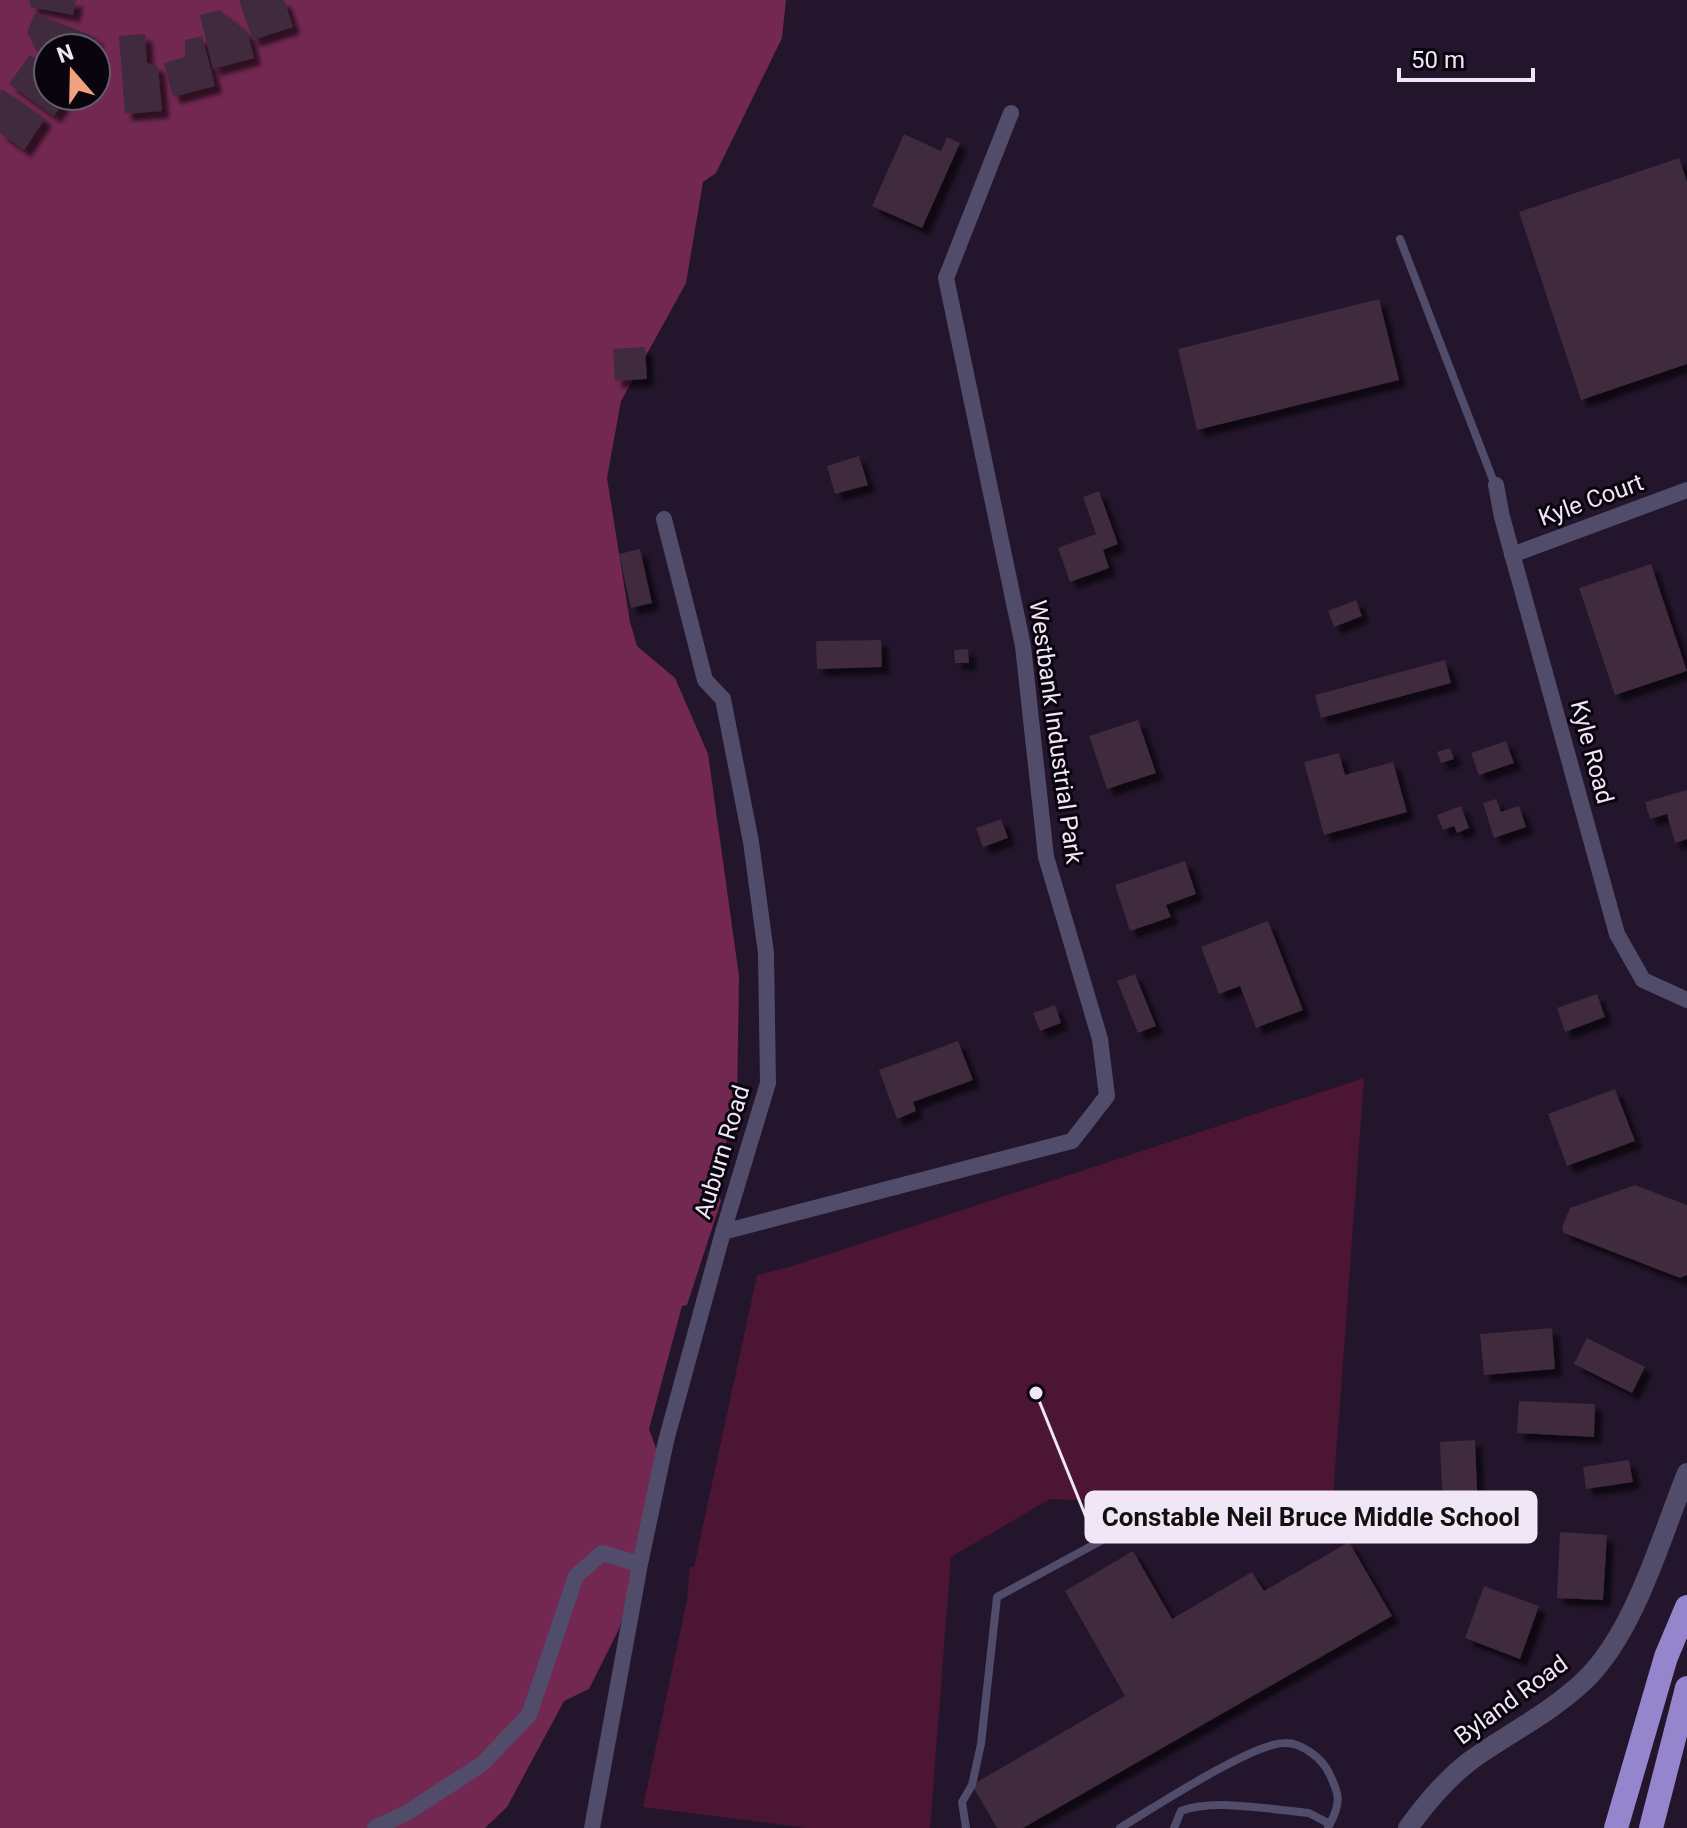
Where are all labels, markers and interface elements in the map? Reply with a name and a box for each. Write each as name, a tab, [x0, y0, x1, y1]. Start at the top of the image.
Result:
north arrow	[32, 32, 112, 112]
scale bar	[1399, 32, 1533, 82]
text: N	[54, 39, 77, 68]
text: 50 m	[1411, 46, 1465, 74]
street label: Kyle Court	[1535, 468, 1647, 532]
street label: Westbank Industrial Park	[1024, 598, 1088, 866]
street label: Kyle Road	[1565, 697, 1619, 807]
street label: Auburn Road	[688, 1082, 756, 1222]
callout: Constable Neil Bruce Middle School	[1086, 1492, 1536, 1542]
text: Constable Neil Bruce Middle School	[1102, 1502, 1520, 1532]
street label: Byland Road	[1449, 1650, 1573, 1750]

